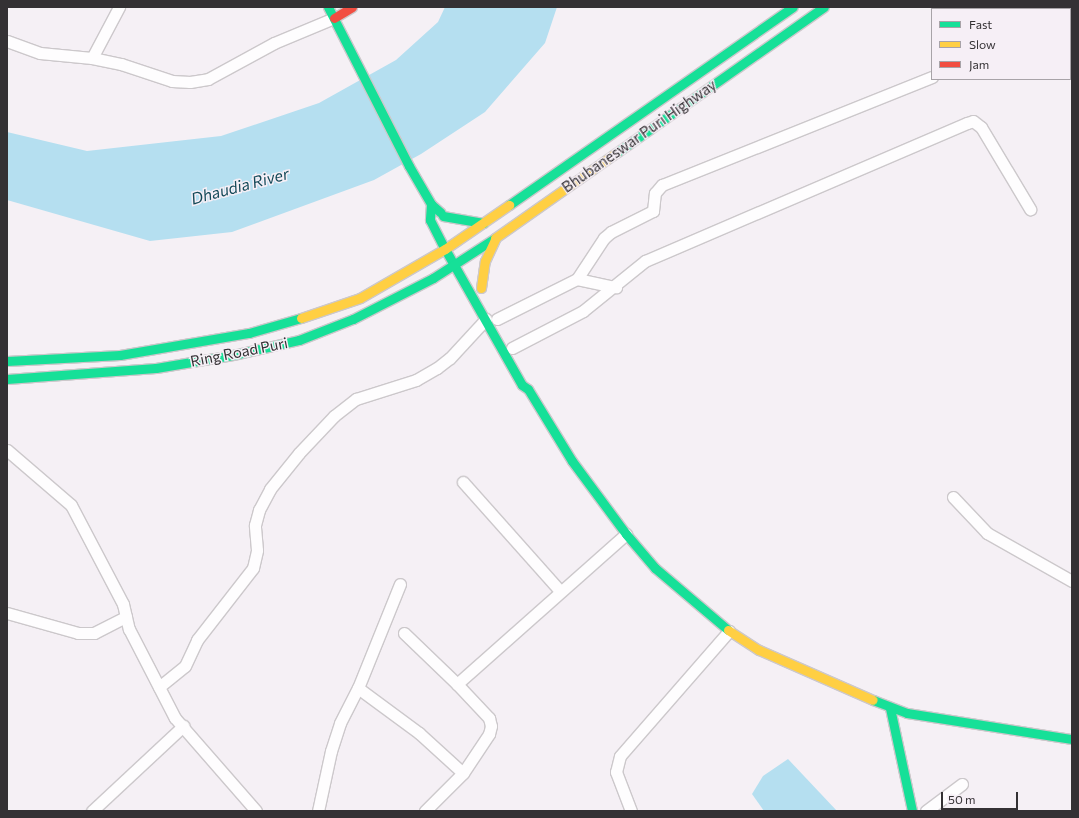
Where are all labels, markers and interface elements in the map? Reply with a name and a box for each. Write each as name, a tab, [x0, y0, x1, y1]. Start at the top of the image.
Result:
legend	[931, 8, 1071, 80]
text: Fast	[969, 17, 992, 31]
text: Slow	[969, 37, 996, 51]
text: Jam	[969, 57, 989, 71]
street label: Bhubaneswar Puri Highway	[558, 76, 720, 196]
water label: Dhaudia River	[189, 164, 291, 208]
street label: Ring Road Puri	[189, 334, 289, 370]
scale bar	[943, 784, 1020, 810]
text: 50 m	[948, 792, 976, 806]

